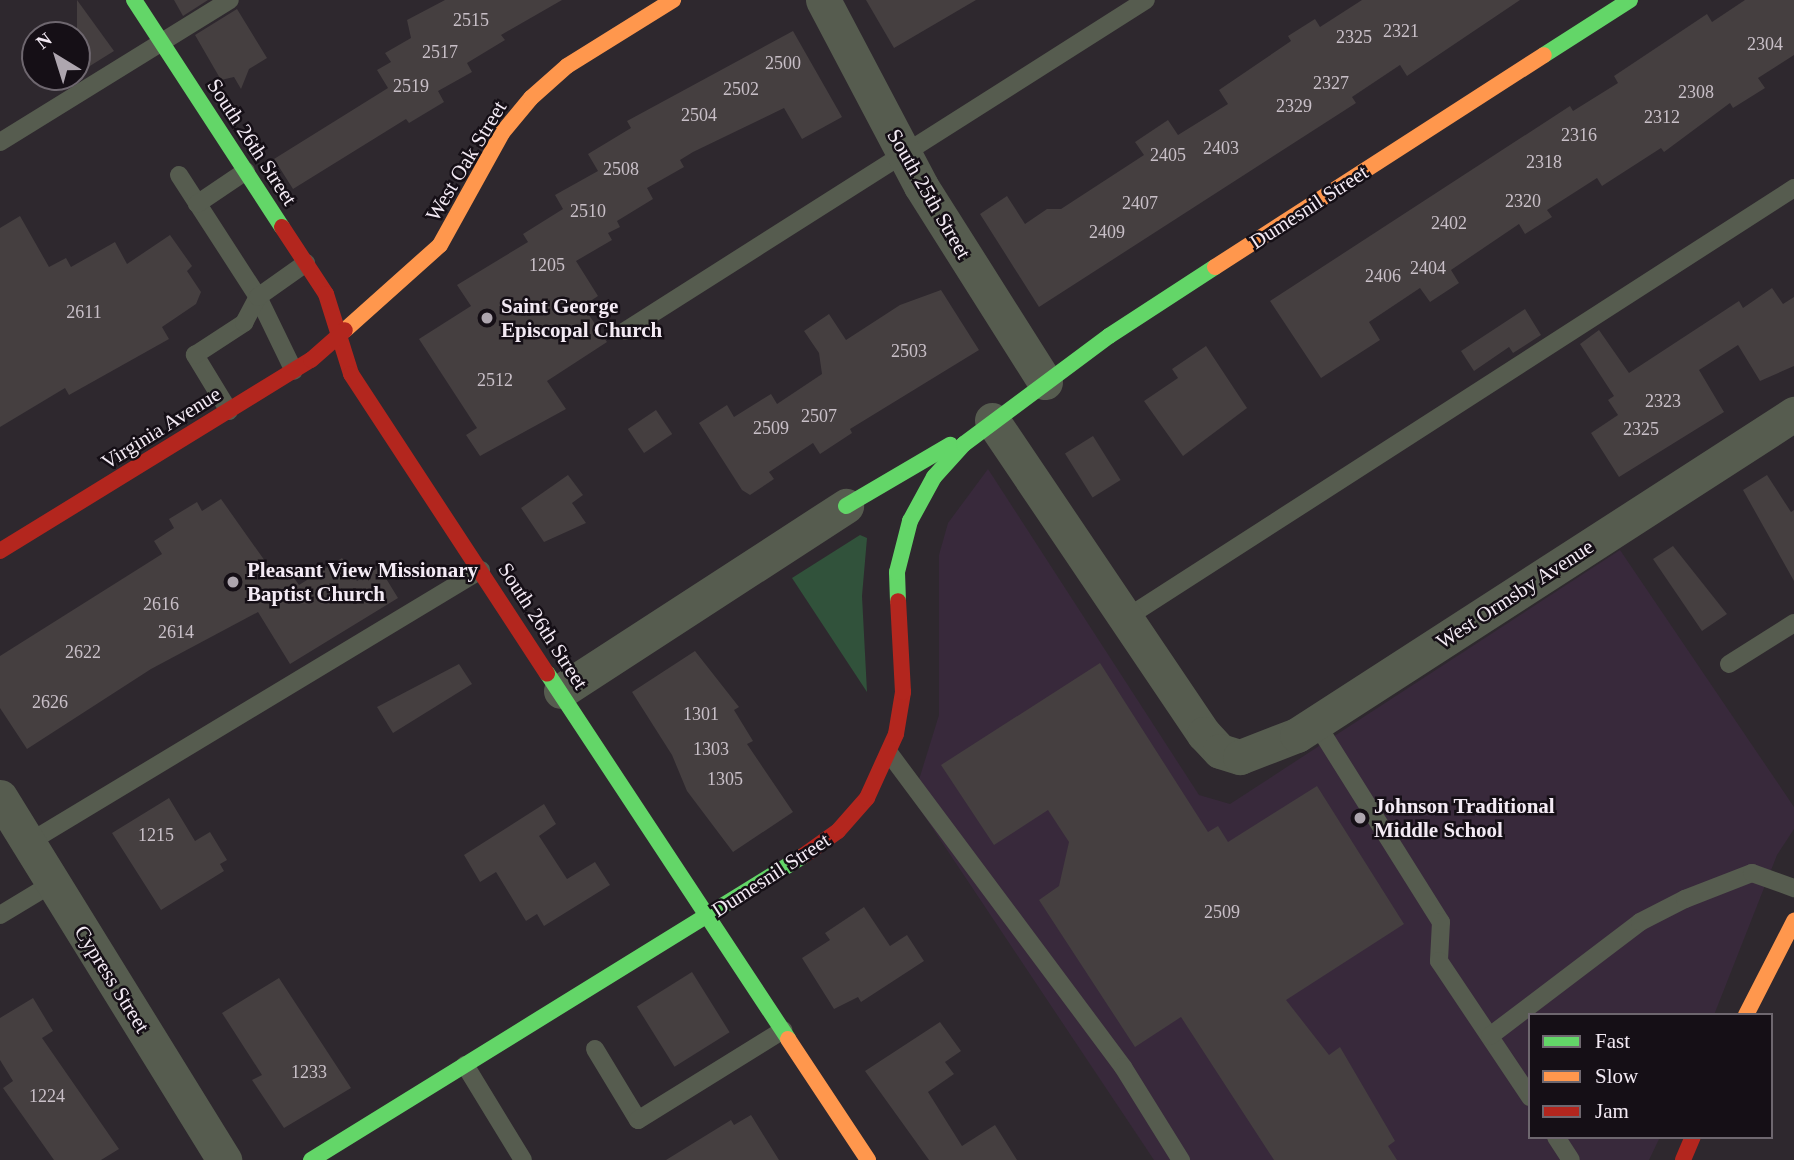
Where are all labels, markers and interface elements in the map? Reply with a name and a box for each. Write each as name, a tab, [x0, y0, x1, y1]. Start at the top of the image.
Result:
house number: 2515	[453, 9, 489, 31]
house number: 2321	[1383, 20, 1419, 42]
north arrow	[21, 21, 91, 91]
house number: 2325	[1336, 26, 1372, 48]
text: N	[32, 28, 56, 53]
house number: 2304	[1747, 33, 1783, 55]
house number: 2517	[422, 41, 458, 63]
house number: 2500	[765, 52, 801, 74]
house number: 2327	[1313, 72, 1349, 94]
street label: South 26th Street	[202, 74, 302, 210]
house number: 2519	[393, 75, 429, 97]
house number: 2502	[723, 78, 759, 100]
house number: 2308	[1678, 81, 1714, 103]
house number: 2329	[1276, 95, 1312, 117]
street label: West Oak Street	[420, 96, 512, 226]
house number: 2504	[681, 104, 717, 126]
house number: 2312	[1644, 106, 1680, 128]
house number: 2316	[1561, 124, 1597, 146]
street label: South 25th Street	[882, 125, 976, 263]
house number: 2403	[1203, 137, 1239, 159]
house number: 2405	[1150, 144, 1186, 166]
house number: 2318	[1526, 151, 1562, 173]
house number: 2508	[603, 158, 639, 180]
street label: Dumesnil Street	[1245, 159, 1373, 255]
house number: 2320	[1505, 190, 1541, 212]
house number: 2407	[1122, 192, 1158, 214]
house number: 2510	[570, 200, 606, 222]
house number: 2402	[1431, 212, 1467, 234]
house number: 2409	[1089, 221, 1125, 243]
house number: 1205	[529, 254, 565, 276]
house number: 2404	[1410, 257, 1446, 279]
house number: 2406	[1365, 265, 1401, 287]
place label: Saint George Episcopal Church	[501, 293, 662, 343]
house number: 2611	[66, 301, 102, 323]
marker: Saint George Episcopal Church	[479, 310, 495, 326]
house number: 2503	[891, 340, 927, 362]
house number: 2512	[477, 369, 513, 391]
street label: Virginia Avenue	[96, 381, 226, 475]
house number: 2323	[1645, 390, 1681, 412]
house number: 2507	[801, 405, 837, 427]
house number: 2509	[753, 417, 789, 439]
house number: 2325	[1623, 418, 1659, 440]
street label: West Ormsby Avenue	[1431, 533, 1599, 655]
place label: Pleasant View Missionary Baptist Church	[247, 557, 478, 607]
street label: South 26th Street	[493, 558, 593, 694]
marker: Pleasant View Missionary Baptist Church	[225, 574, 241, 590]
house number: 2616	[143, 593, 179, 615]
house number: 2614	[158, 621, 194, 643]
house number: 2622	[65, 641, 101, 663]
house number: 2626	[32, 691, 68, 713]
house number: 1301	[683, 703, 719, 725]
house number: 1303	[693, 738, 729, 760]
house number: 1305	[707, 768, 743, 790]
place label: Johnson Traditional Middle School	[1374, 793, 1555, 843]
marker: Johnson Traditional Middle School	[1352, 810, 1368, 826]
house number: 1215	[138, 824, 174, 846]
street label: Dumesnil Street	[707, 827, 835, 923]
house number: 2509	[1204, 901, 1240, 923]
street label: Cypress Street	[69, 921, 155, 1037]
legend	[1528, 1013, 1773, 1139]
text: Fast	[1595, 1029, 1630, 1053]
house number: 1233	[291, 1061, 327, 1083]
text: Slow	[1595, 1064, 1638, 1088]
house number: 1224	[29, 1085, 65, 1107]
text: Jam	[1595, 1099, 1629, 1123]

